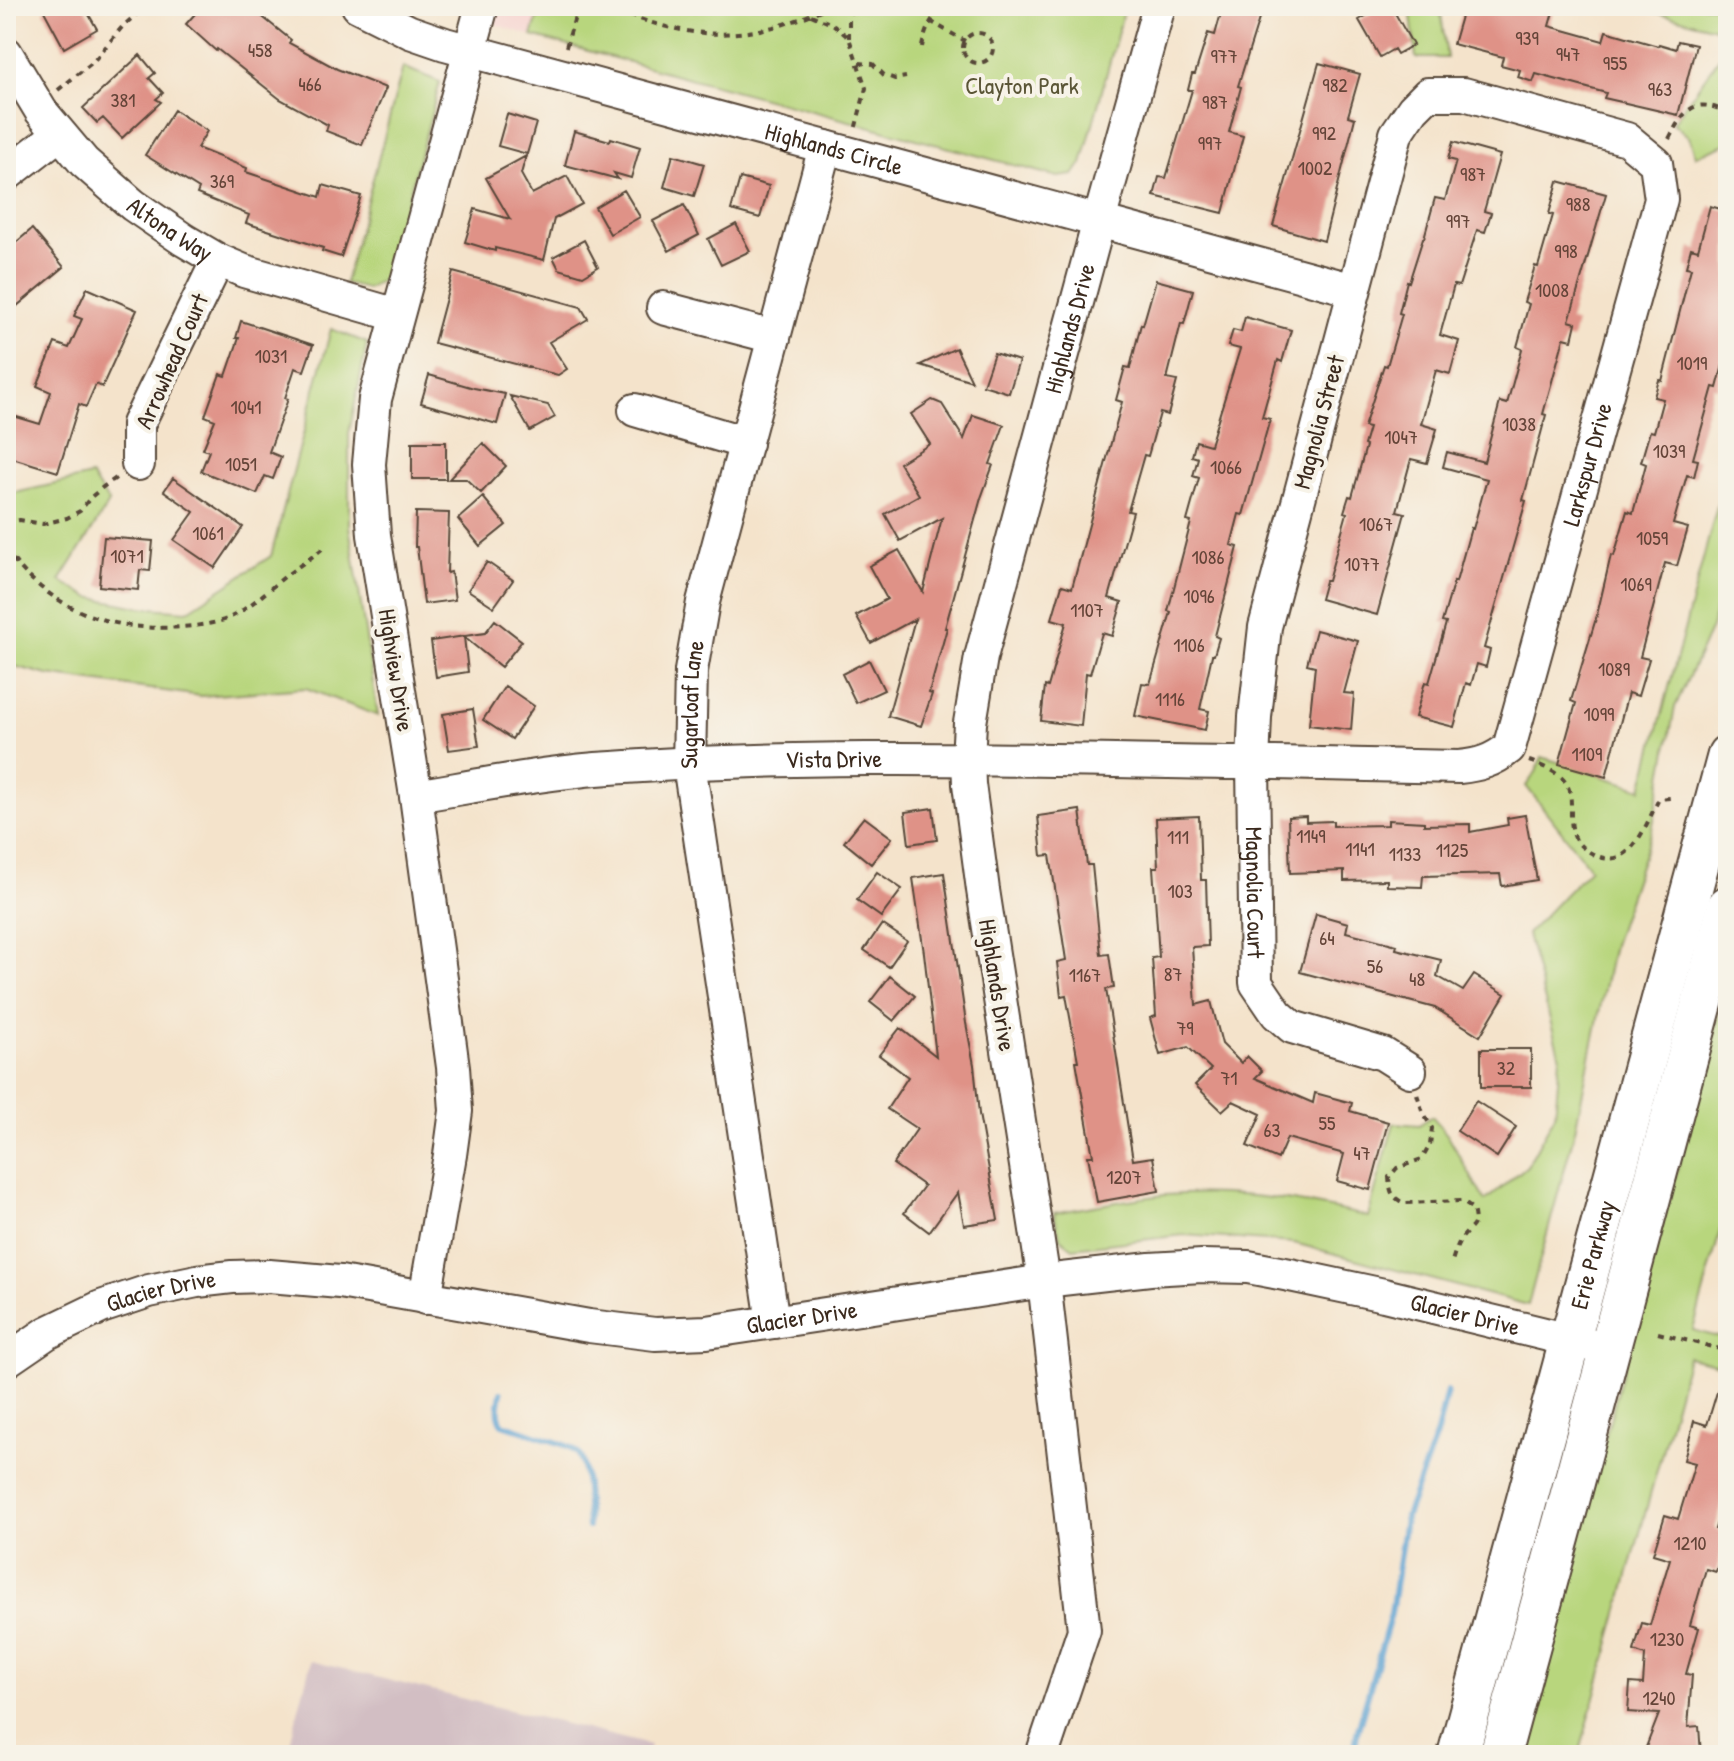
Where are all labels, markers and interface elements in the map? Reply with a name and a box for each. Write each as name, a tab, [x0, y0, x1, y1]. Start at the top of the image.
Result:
house number: 939	[1515, 24, 1539, 51]
house number: 458	[248, 36, 272, 63]
house number: 947	[1556, 40, 1580, 67]
house number: 977	[1210, 42, 1238, 69]
house number: 955	[1603, 49, 1628, 76]
park label: Clayton Park	[965, 69, 1079, 101]
house number: 466	[298, 70, 322, 97]
house number: 982	[1322, 71, 1348, 98]
house number: 963	[1648, 75, 1672, 102]
house number: 381	[111, 86, 135, 113]
house number: 987	[1202, 88, 1228, 115]
street label: Highlands Circle	[762, 114, 907, 182]
house number: 992	[1312, 119, 1337, 146]
house number: 997	[1198, 129, 1222, 156]
house number: 1002	[1298, 154, 1333, 181]
house number: 987	[1460, 160, 1486, 187]
house number: 369	[210, 167, 234, 194]
street label: Altona Way	[121, 189, 219, 268]
house number: 988	[1566, 190, 1590, 217]
house number: 997	[1446, 207, 1470, 234]
house number: 998	[1554, 237, 1578, 264]
street label: Highlands Drive	[1036, 259, 1102, 397]
house number: 1008	[1535, 276, 1569, 303]
street label: Arrowhead Court	[127, 287, 215, 433]
house number: 1031	[255, 342, 287, 369]
house number: 1019	[1677, 349, 1707, 376]
street label: Magnolia Street	[1285, 351, 1351, 492]
house number: 1041	[231, 393, 261, 420]
street label: Larkspur Drive	[1554, 398, 1619, 529]
house number: 1038	[1502, 410, 1536, 437]
house number: 1047	[1384, 423, 1418, 450]
house number: 1039	[1653, 437, 1685, 464]
house number: 1051	[225, 450, 257, 477]
house number: 1066	[1210, 453, 1242, 480]
house number: 1067	[1359, 510, 1393, 537]
house number: 1061	[192, 519, 224, 546]
house number: 1059	[1636, 524, 1668, 551]
house number: 1071	[110, 542, 144, 569]
house number: 1086	[1192, 543, 1224, 570]
house number: 1077	[1344, 550, 1380, 577]
house number: 1069	[1620, 570, 1652, 597]
house number: 1096	[1183, 582, 1215, 609]
house number: 1107	[1070, 596, 1104, 623]
street label: Highview Drive	[372, 606, 423, 734]
house number: 1106	[1173, 631, 1205, 658]
street label: Sugarloaf Lane	[672, 637, 711, 769]
house number: 1089	[1598, 655, 1630, 682]
house number: 1116	[1155, 685, 1185, 712]
house number: 1099	[1584, 700, 1614, 727]
house number: 1109	[1572, 740, 1602, 767]
street label: Vista Drive	[785, 742, 882, 775]
house number: 1149	[1296, 822, 1326, 849]
house number: 111	[1167, 823, 1189, 850]
street label: Magnolia Court	[1239, 826, 1273, 959]
house number: 1141	[1345, 835, 1375, 862]
house number: 1125	[1436, 836, 1469, 863]
house number: 1133	[1389, 840, 1421, 867]
house number: 103	[1167, 877, 1193, 904]
street label: Highlands Drive	[972, 917, 1024, 1054]
house number: 64	[1319, 924, 1335, 951]
house number: 56	[1367, 952, 1383, 979]
house number: 87	[1164, 960, 1182, 987]
house number: 1167	[1069, 961, 1101, 988]
house number: 48	[1409, 965, 1425, 992]
house number: 79	[1176, 1014, 1194, 1041]
house number: 32	[1497, 1054, 1516, 1081]
house number: 71	[1220, 1064, 1238, 1091]
house number: 55	[1319, 1109, 1336, 1136]
house number: 63	[1264, 1116, 1281, 1143]
house number: 47	[1353, 1139, 1371, 1166]
house number: 1207	[1106, 1163, 1142, 1190]
street label: Erie Parkway	[1562, 1197, 1622, 1313]
street label: Glacier Drive	[102, 1262, 218, 1319]
street label: Glacier Drive	[1407, 1285, 1524, 1343]
street label: Glacier Drive	[744, 1292, 860, 1341]
house number: 1210	[1674, 1529, 1706, 1556]
house number: 1230	[1650, 1625, 1684, 1652]
house number: 1240	[1642, 1684, 1676, 1711]

